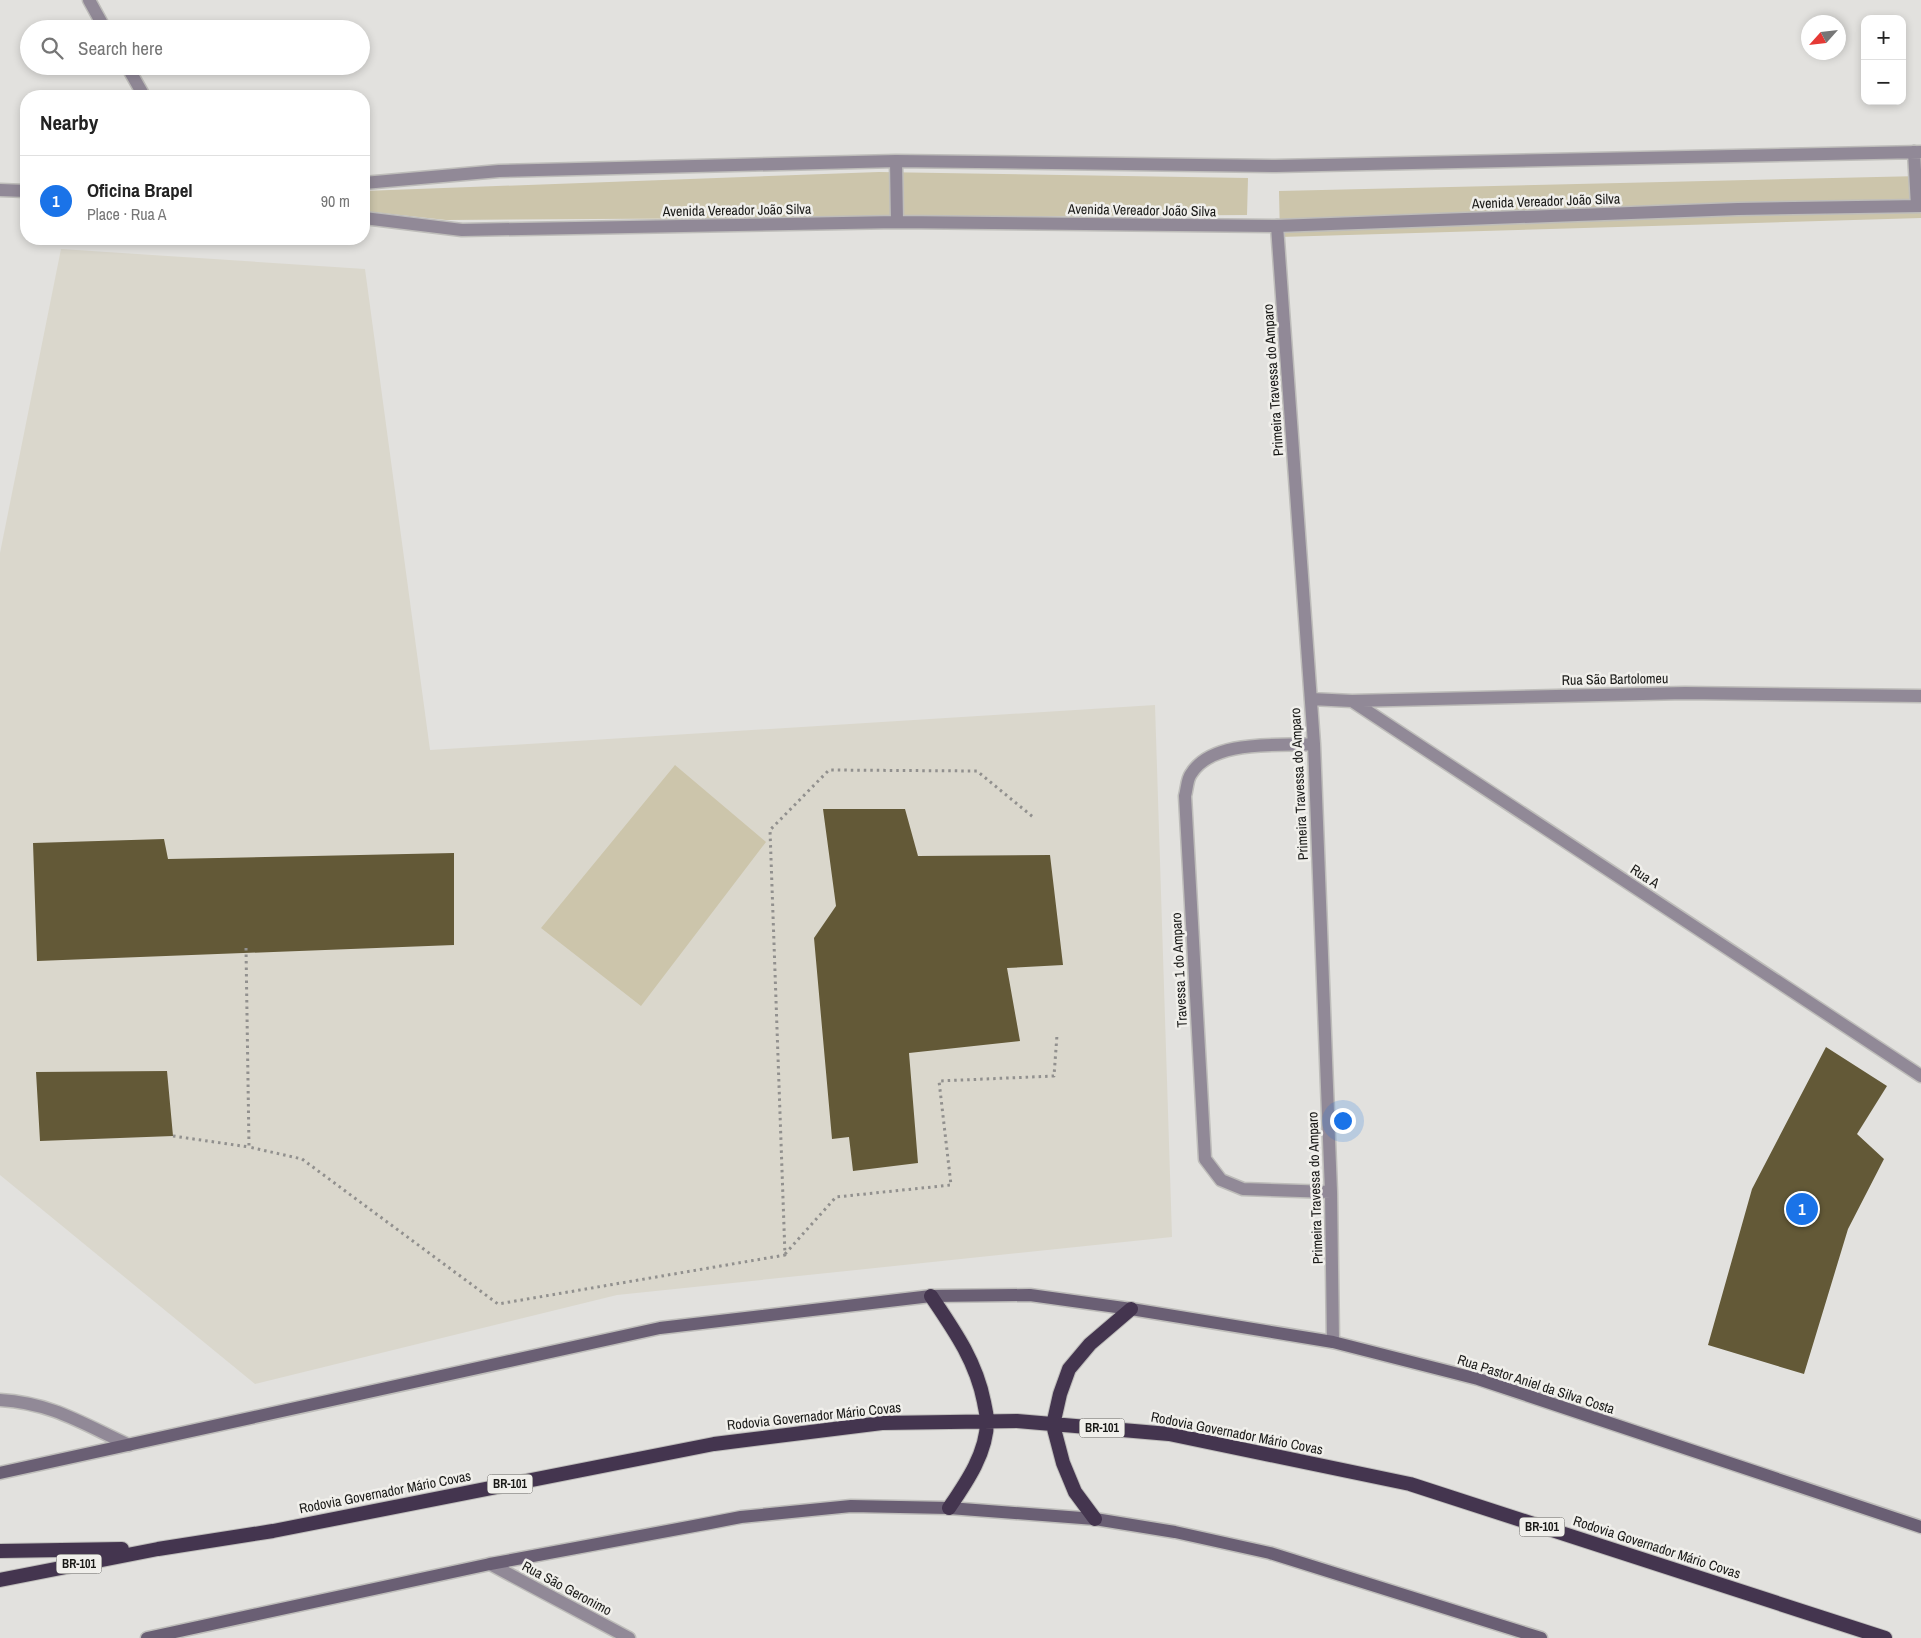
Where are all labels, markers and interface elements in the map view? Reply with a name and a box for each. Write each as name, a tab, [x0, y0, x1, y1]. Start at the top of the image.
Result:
north arrow	[1801, 15, 1846, 60]
map controls	[1861, 15, 1906, 105]
button: +	[1861, 15, 1906, 60]
search box	[20, 20, 370, 75]
icon: search	[38, 34, 66, 62]
text: Search here	[78, 35, 163, 61]
button: −	[1861, 60, 1906, 105]
text: Nearby	[40, 108, 98, 137]
text: Oficina Brapel	[87, 177, 193, 203]
street label: Avenida Vereador João Silva	[1470, 189, 1621, 213]
text: 1	[52, 190, 60, 212]
text: 90 m	[321, 190, 350, 212]
street label: Avenida Vereador João Silva	[662, 200, 812, 220]
street label: Avenida Vereador João Silva	[1067, 200, 1217, 220]
text: Place · Rua A	[87, 203, 167, 225]
street label: Primeira Travessa do Amparo	[1259, 303, 1287, 457]
street label: Rua São Bartolomeu	[1562, 669, 1668, 689]
street label: Primeira Travessa do Amparo	[1286, 707, 1312, 861]
street label: Rua A	[1627, 860, 1663, 892]
street label: Travessa 1 do Amparo	[1167, 912, 1191, 1028]
your location	[1330, 1108, 1356, 1134]
street label: Primeira Travessa do Amparo	[1303, 1111, 1327, 1265]
pin: 1	[1786, 1190, 1818, 1228]
street label: Rua Pastor Aniel da Silva Costa	[1455, 1350, 1617, 1418]
street label: Rodovia Governador Mário Covas	[726, 1398, 902, 1434]
street label: Rodovia Governador Mário Covas	[1149, 1407, 1325, 1459]
road number: BR-101	[1080, 1419, 1124, 1438]
street label: Rodovia Governador Mário Covas	[297, 1466, 473, 1518]
road number: BR-101	[488, 1475, 532, 1494]
street label: Rodovia Governador Mário Covas	[1571, 1511, 1743, 1583]
road number: BR-101	[1520, 1518, 1564, 1536]
road number: BR-101	[56, 1555, 102, 1574]
street label: Rua São Geronimo	[519, 1557, 615, 1619]

